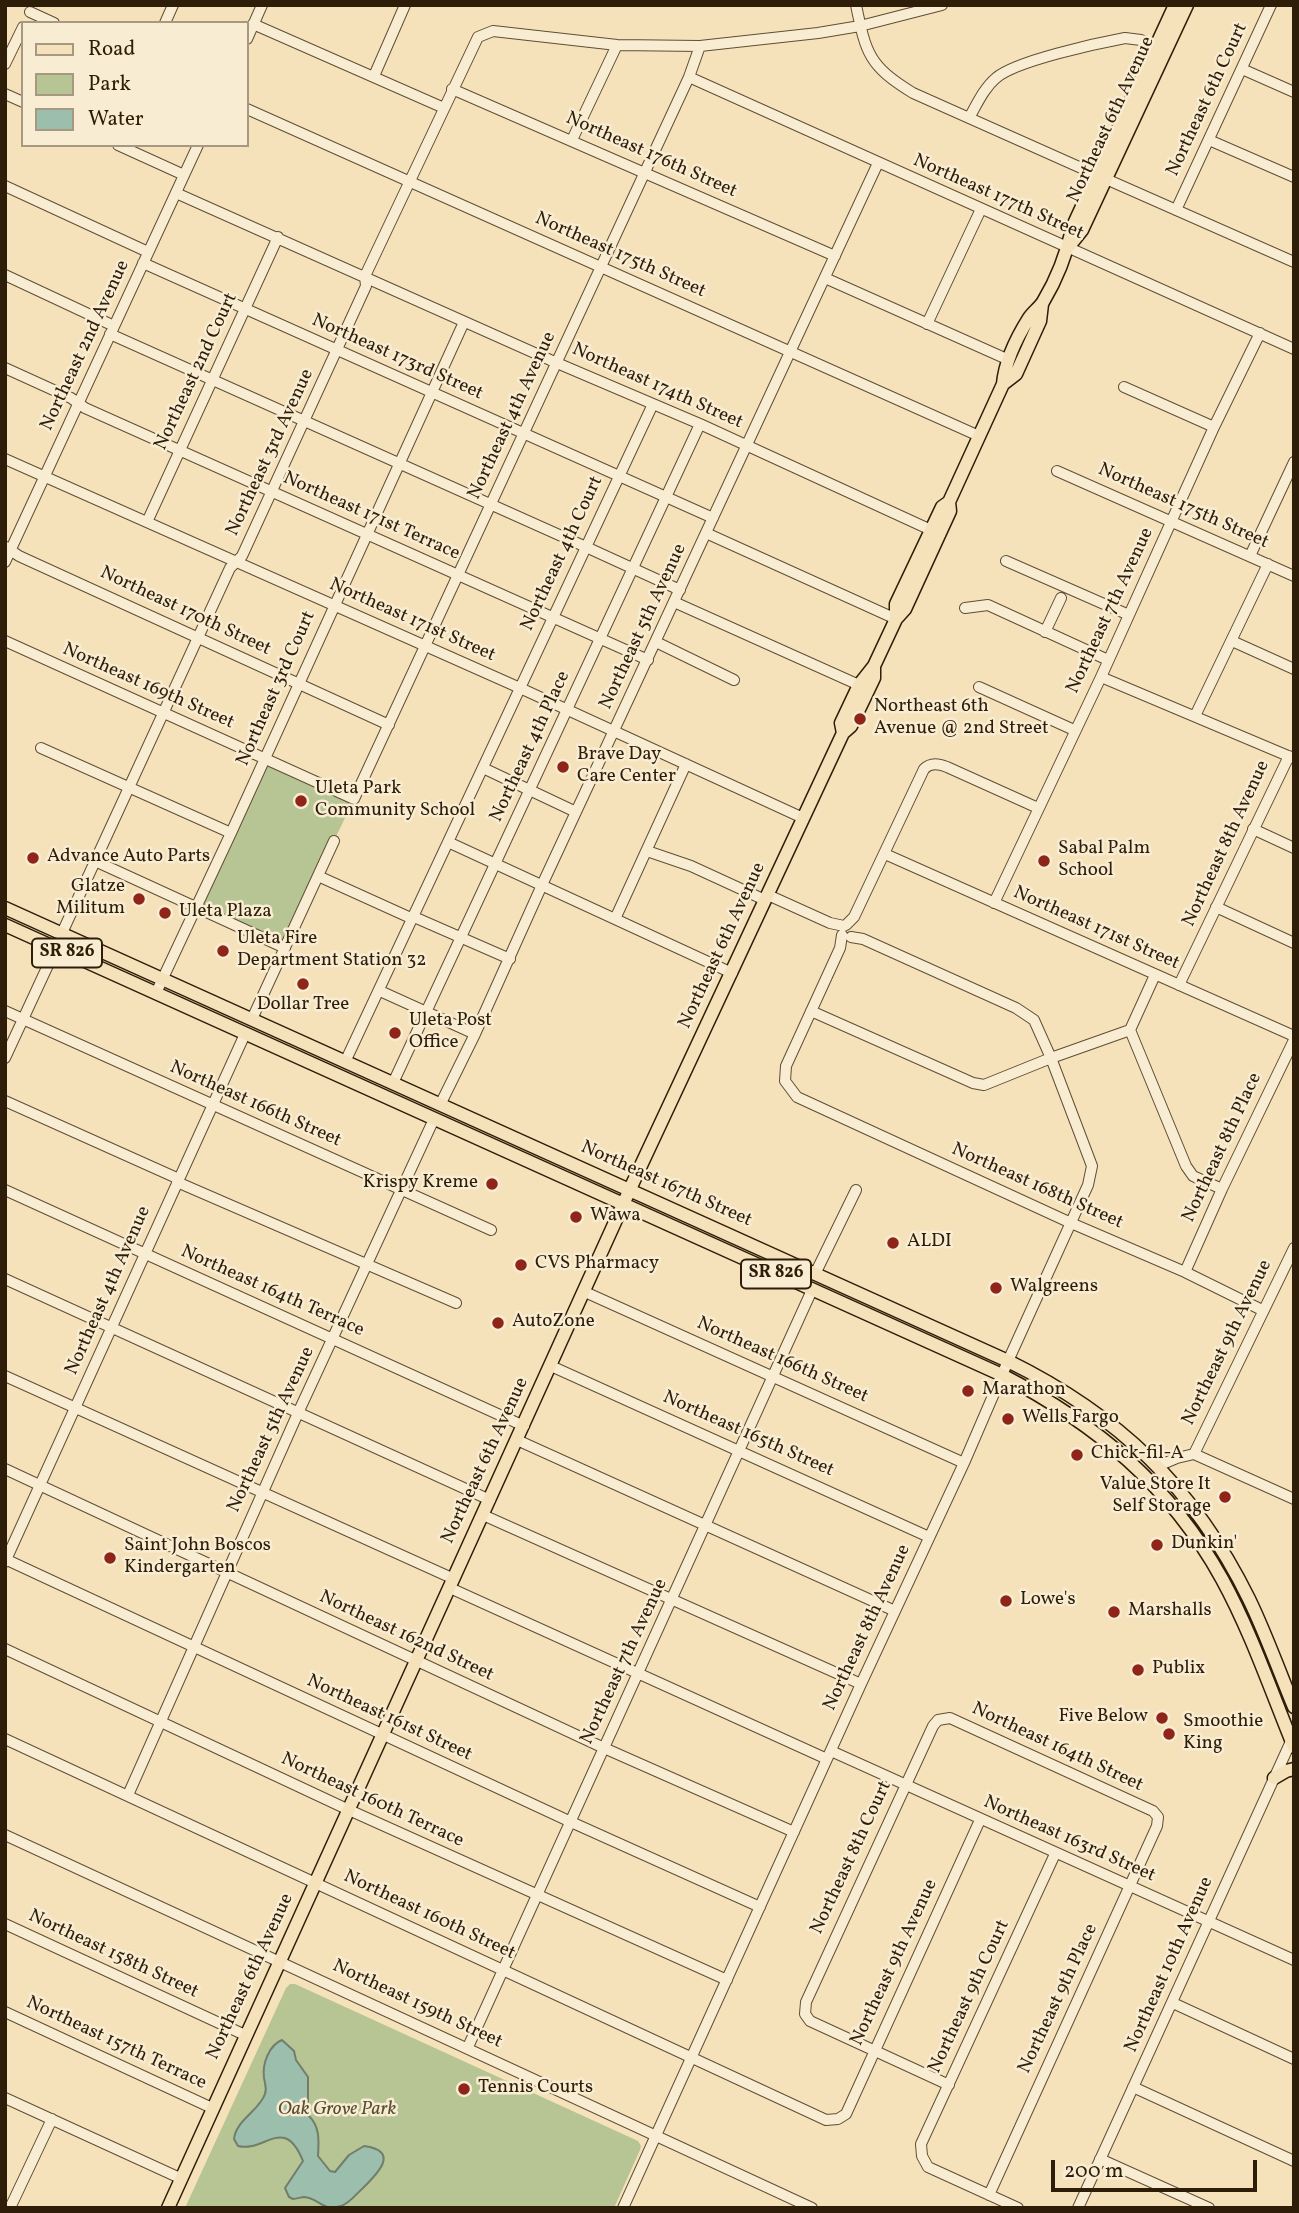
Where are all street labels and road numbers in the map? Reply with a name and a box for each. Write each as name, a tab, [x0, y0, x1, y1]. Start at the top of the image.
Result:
street label: Northeast 6th Court	[1162, 20, 1254, 180]
street label: Northeast 6th Avenue	[1063, 33, 1161, 207]
street label: Northeast 176th Street	[562, 108, 740, 204]
street label: Northeast 177th Street	[909, 150, 1087, 246]
street label: Northeast 175th Street	[531, 208, 709, 304]
street label: Northeast 2nd Avenue	[36, 257, 136, 435]
street label: Northeast 2nd Court	[151, 290, 243, 454]
street label: Northeast 173rd Street	[308, 310, 486, 406]
street label: Northeast 4th Avenue	[464, 328, 562, 504]
street label: Northeast 174th Street	[568, 339, 746, 435]
street label: Northeast 3rd Avenue	[222, 366, 320, 540]
street label: Northeast 175th Street	[1094, 459, 1272, 555]
street label: Northeast 171st Terrace	[279, 468, 463, 566]
street label: Northeast 4th Court	[517, 473, 609, 635]
street label: Northeast 7th Avenue	[1063, 524, 1159, 698]
street label: Northeast 5th Avenue	[596, 540, 692, 714]
street label: Northeast 170th Street	[96, 562, 274, 662]
street label: Northeast 171st Street	[325, 574, 499, 668]
street label: Northeast 3rd Court	[233, 608, 321, 770]
street label: Northeast 169th Street	[59, 639, 237, 735]
street label: Northeast 4th Place	[486, 668, 576, 826]
street label: Northeast 8th Avenue	[1178, 757, 1276, 931]
street label: Northeast 6th Avenue	[674, 859, 772, 1033]
street label: Northeast 171st Street	[1009, 882, 1183, 976]
road number: SR 826	[32, 938, 102, 968]
street label: Northeast 166th Street	[166, 1057, 344, 1153]
street label: Northeast 8th Place	[1178, 1070, 1268, 1226]
street label: Northeast 167th Street	[577, 1137, 755, 1233]
street label: Northeast 168th Street	[948, 1139, 1126, 1235]
street label: Northeast 4th Avenue	[61, 1203, 157, 1379]
street label: Northeast 164th Terrace	[177, 1241, 367, 1343]
street label: Northeast 9th Avenue	[1178, 1257, 1278, 1429]
road number: SR 826	[741, 1260, 811, 1288]
street label: Northeast 166th Street	[693, 1313, 871, 1409]
street label: Northeast 5th Avenue	[224, 1343, 320, 1517]
street label: Northeast 6th Avenue	[437, 1374, 535, 1548]
street label: Northeast 165th Street	[659, 1387, 837, 1483]
street label: Northeast 8th Avenue	[819, 1541, 917, 1715]
street label: Northeast 7th Avenue	[577, 1575, 673, 1749]
street label: Northeast 162nd Street	[315, 1587, 497, 1687]
street label: Northeast 161st Street	[303, 1671, 475, 1767]
street label: Northeast 164th Street	[968, 1698, 1146, 1798]
street label: Northeast 160th Terrace	[277, 1749, 467, 1853]
street label: Northeast 8th Court	[806, 1778, 898, 1938]
street label: Northeast 163rd Street	[979, 1792, 1159, 1888]
street label: Northeast 160th Street	[339, 1866, 519, 1966]
street label: Northeast 10th Avenue	[1121, 1874, 1219, 2056]
street label: Northeast 9th Avenue	[846, 1876, 944, 2050]
street label: Northeast 6th Avenue	[202, 1890, 300, 2064]
street label: Northeast 158th Street	[24, 1906, 202, 2004]
street label: Northeast 9th Court	[924, 1917, 1016, 2077]
street label: Northeast 9th Place	[1014, 1921, 1104, 2077]
street label: Northeast 159th Street	[328, 1956, 506, 2054]
street label: Northeast 157th Terrace	[22, 1992, 210, 2096]

